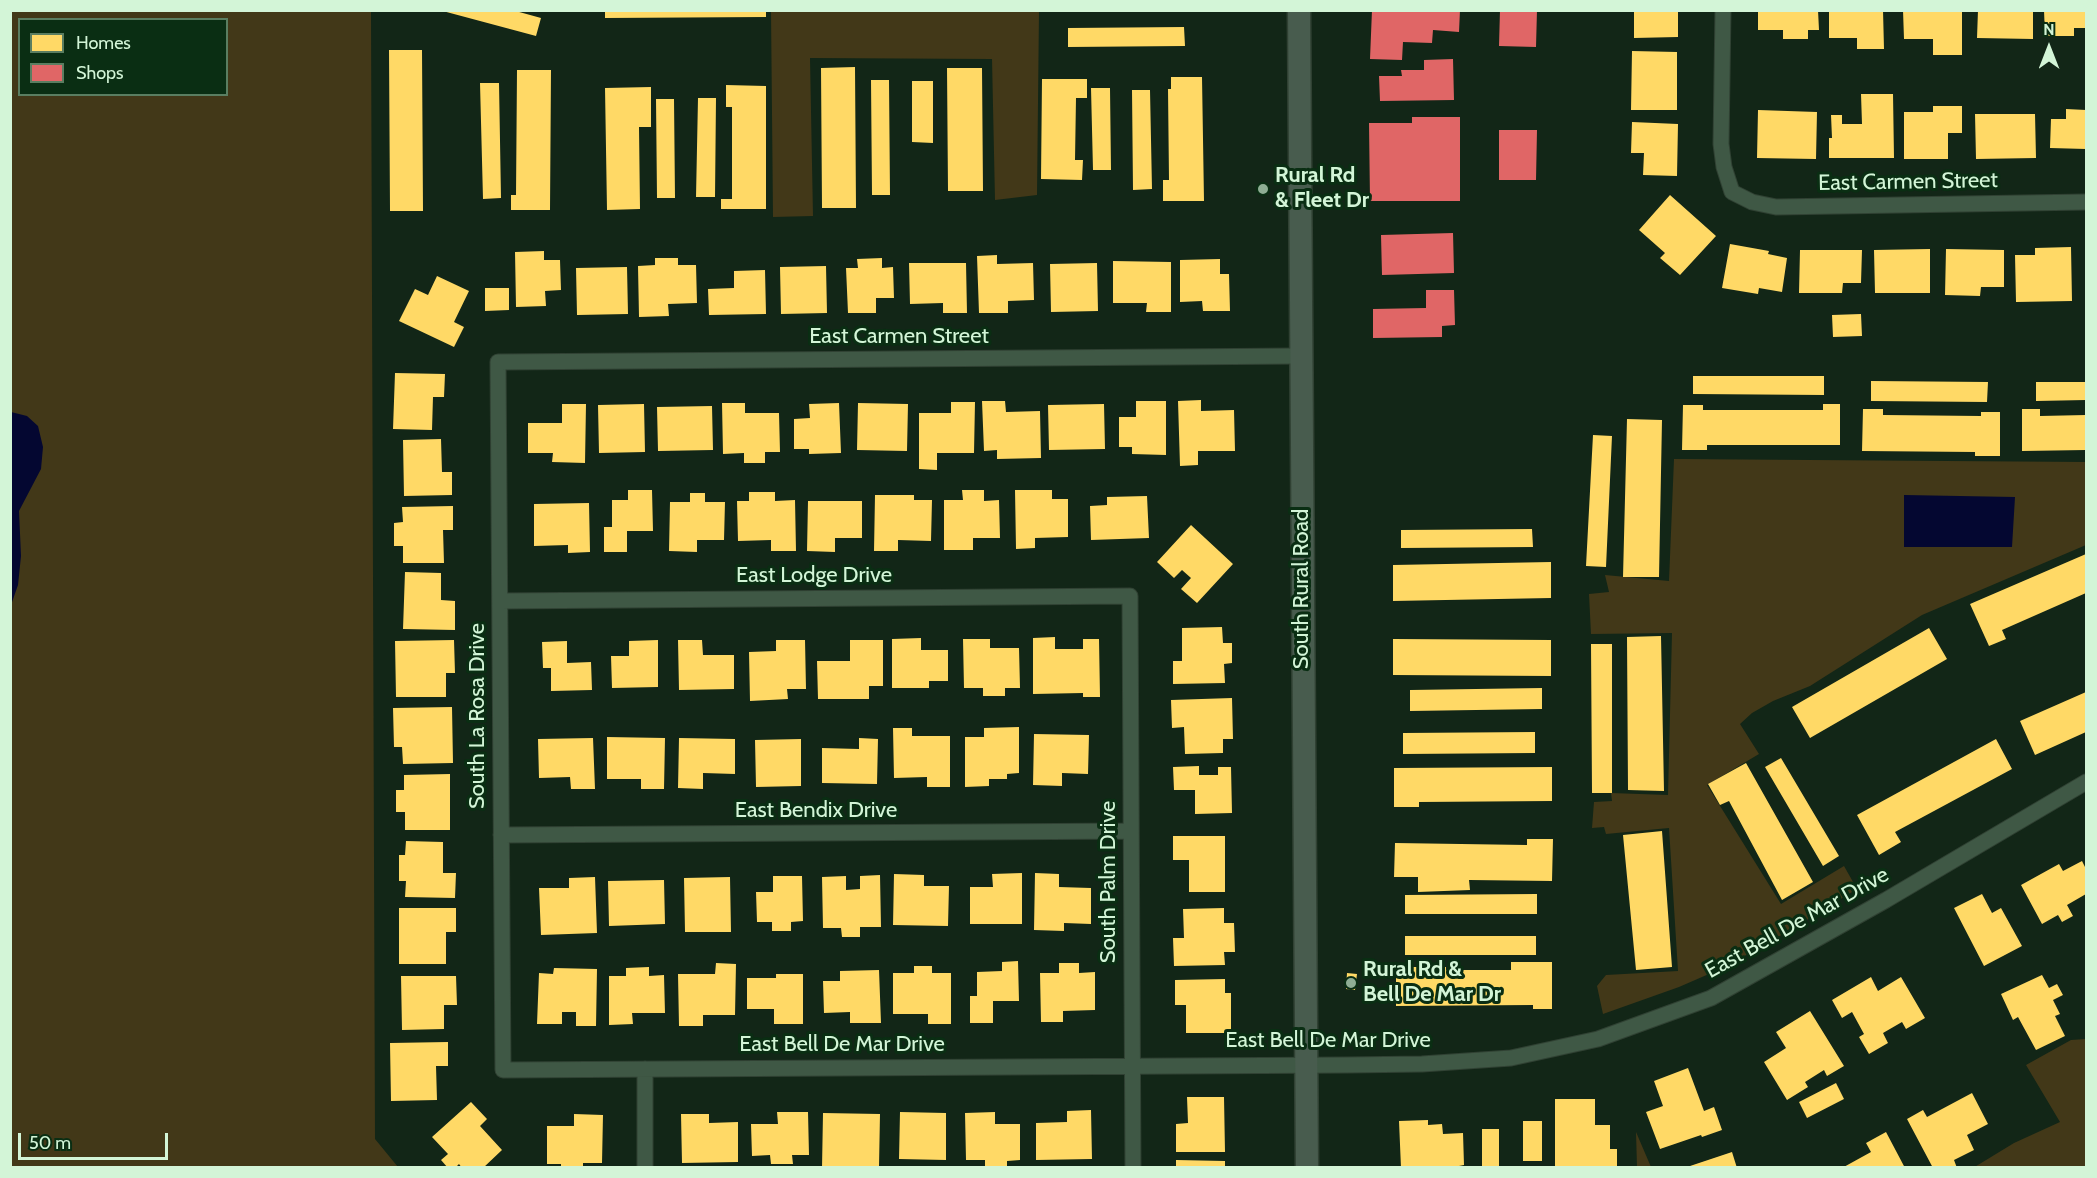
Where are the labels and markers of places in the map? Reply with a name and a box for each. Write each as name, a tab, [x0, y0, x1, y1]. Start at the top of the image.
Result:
place label: Rural Rd & Fleet Dr	[1275, 163, 1369, 214]
marker: Rural Rd & Fleet Dr	[1256, 182, 1270, 196]
place label: Rural Rd & Bell De Mar Dr	[1363, 957, 1501, 1008]
marker: Rural Rd & Bell De Mar Dr	[1344, 976, 1358, 990]

